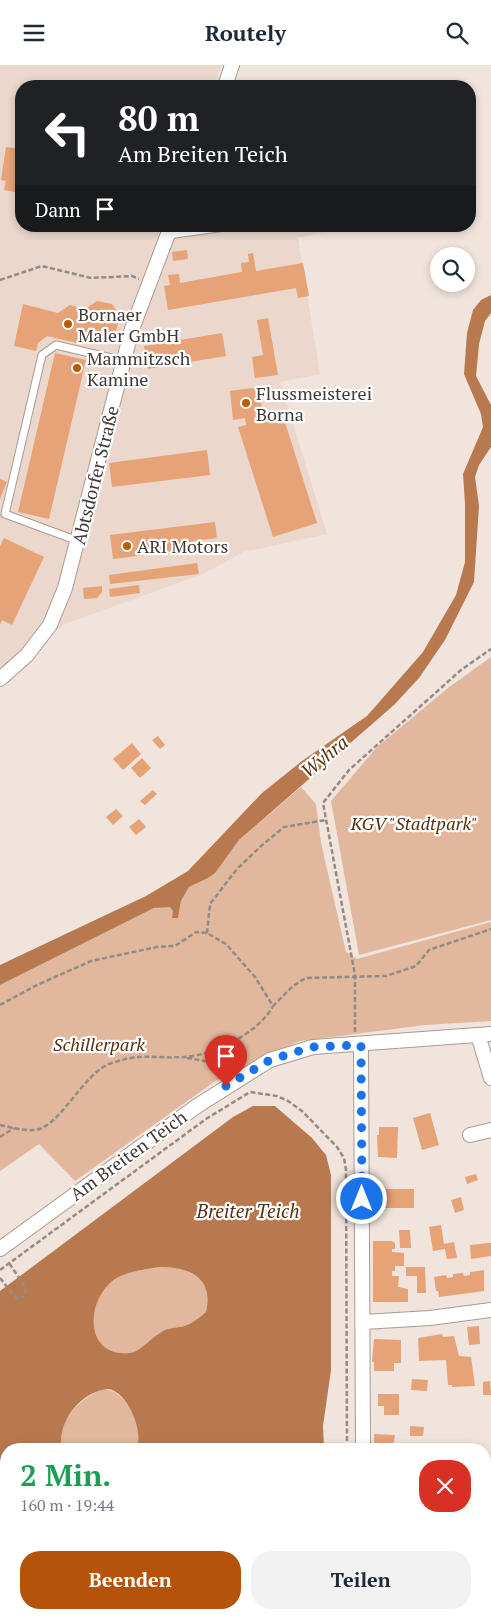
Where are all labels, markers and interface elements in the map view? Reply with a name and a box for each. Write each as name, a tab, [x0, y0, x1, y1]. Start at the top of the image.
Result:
text: Routely	[205, 18, 286, 47]
icon: menu	[20, 19, 48, 47]
icon: search	[443, 19, 471, 47]
text: 80 m	[118, 95, 199, 141]
icon: left	[35, 100, 100, 165]
text: Am Breiten Teich	[118, 139, 288, 168]
icon: arrive	[91, 195, 119, 223]
text: Dann	[35, 197, 81, 222]
map controls	[430, 247, 475, 292]
button: search	[430, 247, 475, 292]
place label: Bornaer Maler GmbH	[78, 302, 179, 347]
marker: Bornaer Maler GmbH	[62, 318, 74, 330]
place label: Mammitzsch Kamine	[87, 346, 191, 391]
marker: Mammitzsch Kamine	[71, 362, 83, 374]
place label: Flussmeisterei Borna	[256, 381, 372, 426]
marker: Flussmeisterei Borna	[240, 397, 252, 409]
street label: Abtsdorfer Straße	[66, 403, 124, 547]
place label: ARI Motors	[137, 534, 228, 558]
marker: ARI Motors	[121, 540, 133, 552]
water label: Wyhra	[295, 729, 353, 783]
park label: KGV "Stadtpark"	[350, 811, 477, 835]
park label: Schillerpark	[53, 1032, 145, 1056]
pin	[205, 1035, 247, 1086]
icon: arrive	[212, 1042, 240, 1070]
street label: Am Breiten Teich	[65, 1104, 192, 1206]
position arrow	[335, 1172, 387, 1224]
water label: Breiter Teich	[196, 1198, 299, 1223]
text: 2 Min.	[20, 1455, 111, 1495]
button: close	[419, 1460, 471, 1512]
text: 160 m · 19:44	[20, 1494, 114, 1516]
button: Beenden	[20, 1551, 241, 1609]
button: Teilen	[251, 1551, 471, 1609]

